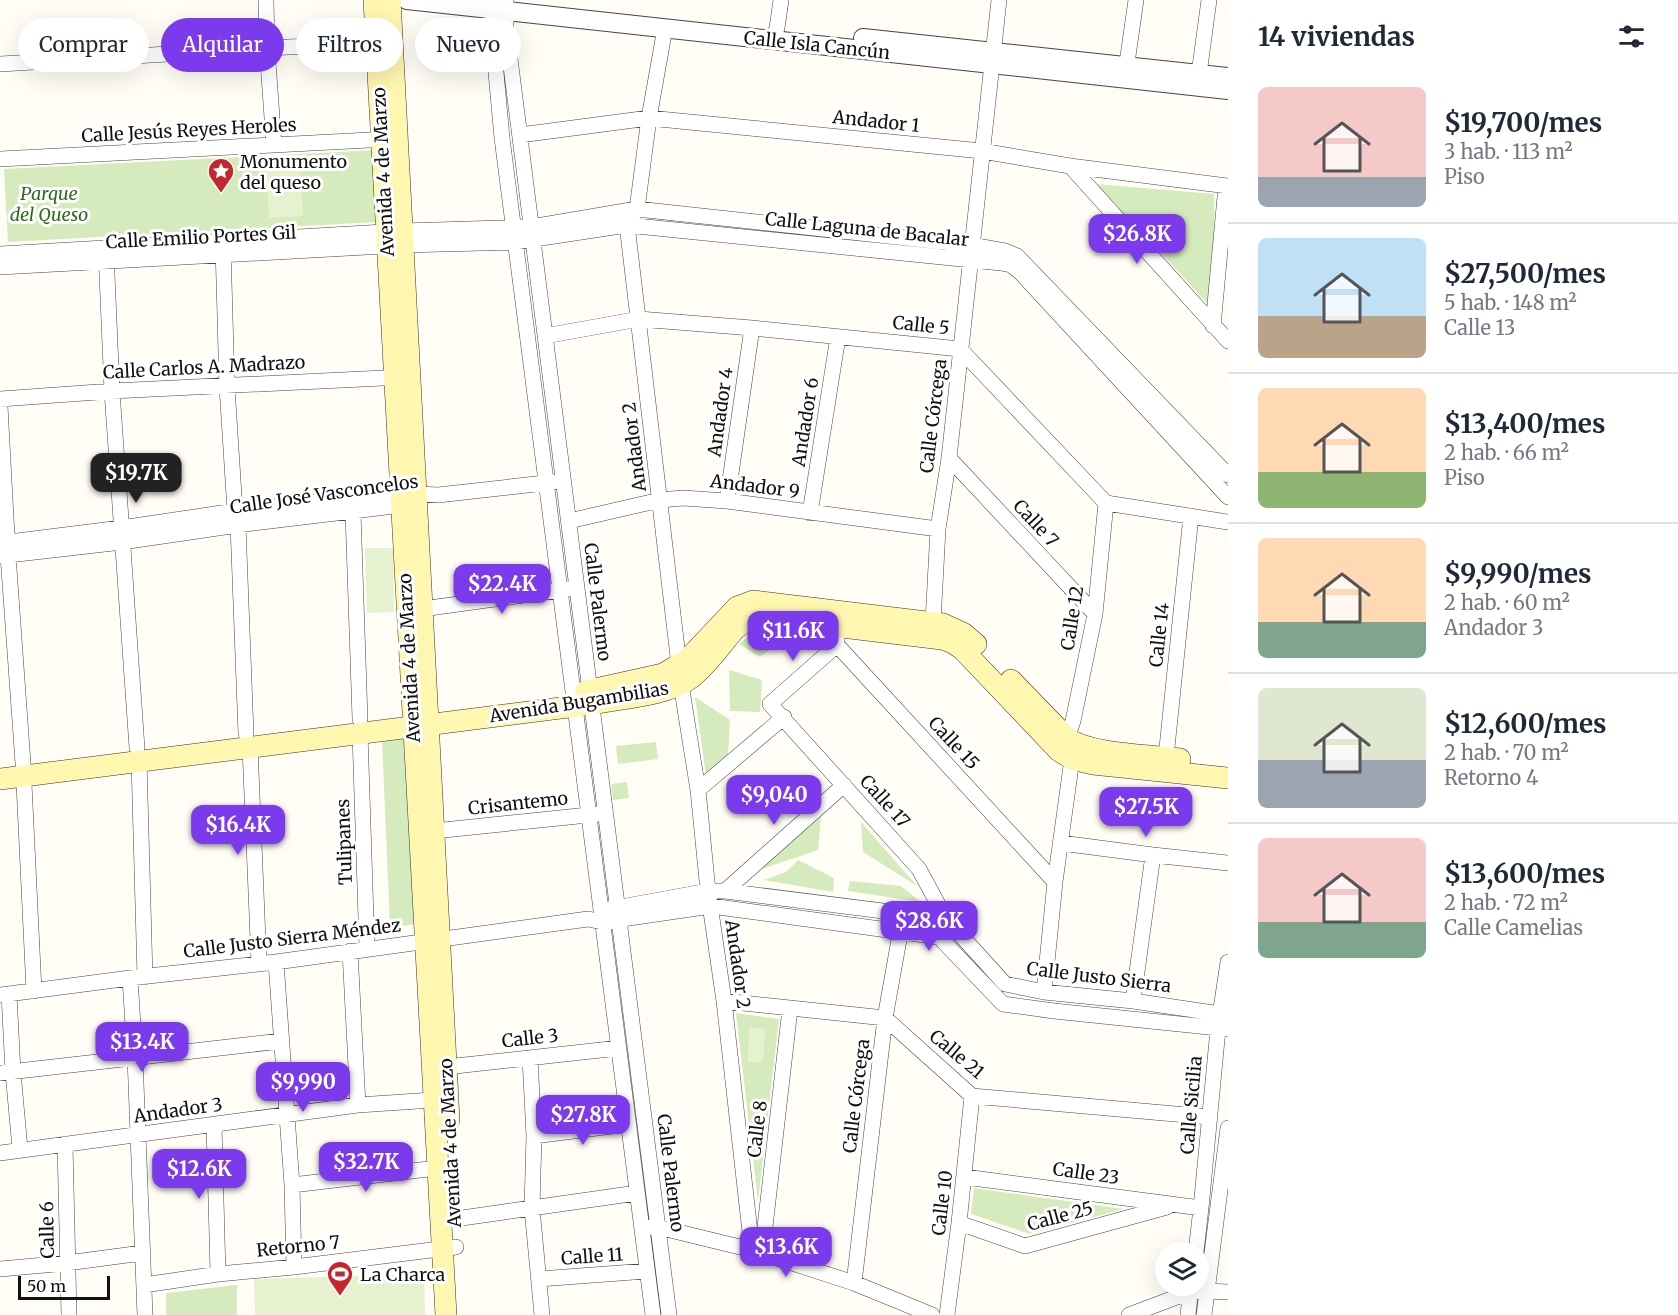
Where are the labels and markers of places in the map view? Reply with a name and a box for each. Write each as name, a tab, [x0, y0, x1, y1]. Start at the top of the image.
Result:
place label: Monumento del queso	[240, 150, 347, 194]
place icon: Monumento del queso	[206, 156, 236, 194]
pin: $26.8K	[1088, 214, 1186, 265]
pin: $19.7K	[87, 453, 185, 504]
pin: $22.4K	[453, 564, 551, 615]
pin: $11.6K	[744, 611, 842, 662]
pin: $9,040	[725, 775, 823, 826]
pin: $27.5K	[1097, 787, 1195, 838]
pin: $16.4K	[189, 805, 287, 856]
pin: $28.6K	[880, 901, 978, 952]
pin: $13.4K	[93, 1022, 191, 1073]
pin: $9,990	[254, 1062, 352, 1113]
pin: $27.8K	[534, 1095, 632, 1146]
pin: $32.7K	[317, 1142, 415, 1193]
pin: $12.6K	[150, 1149, 248, 1200]
pin: $13.6K	[737, 1227, 835, 1278]
sports icon: La Charca	[325, 1259, 355, 1297]
place label: La Charca	[360, 1263, 446, 1286]

